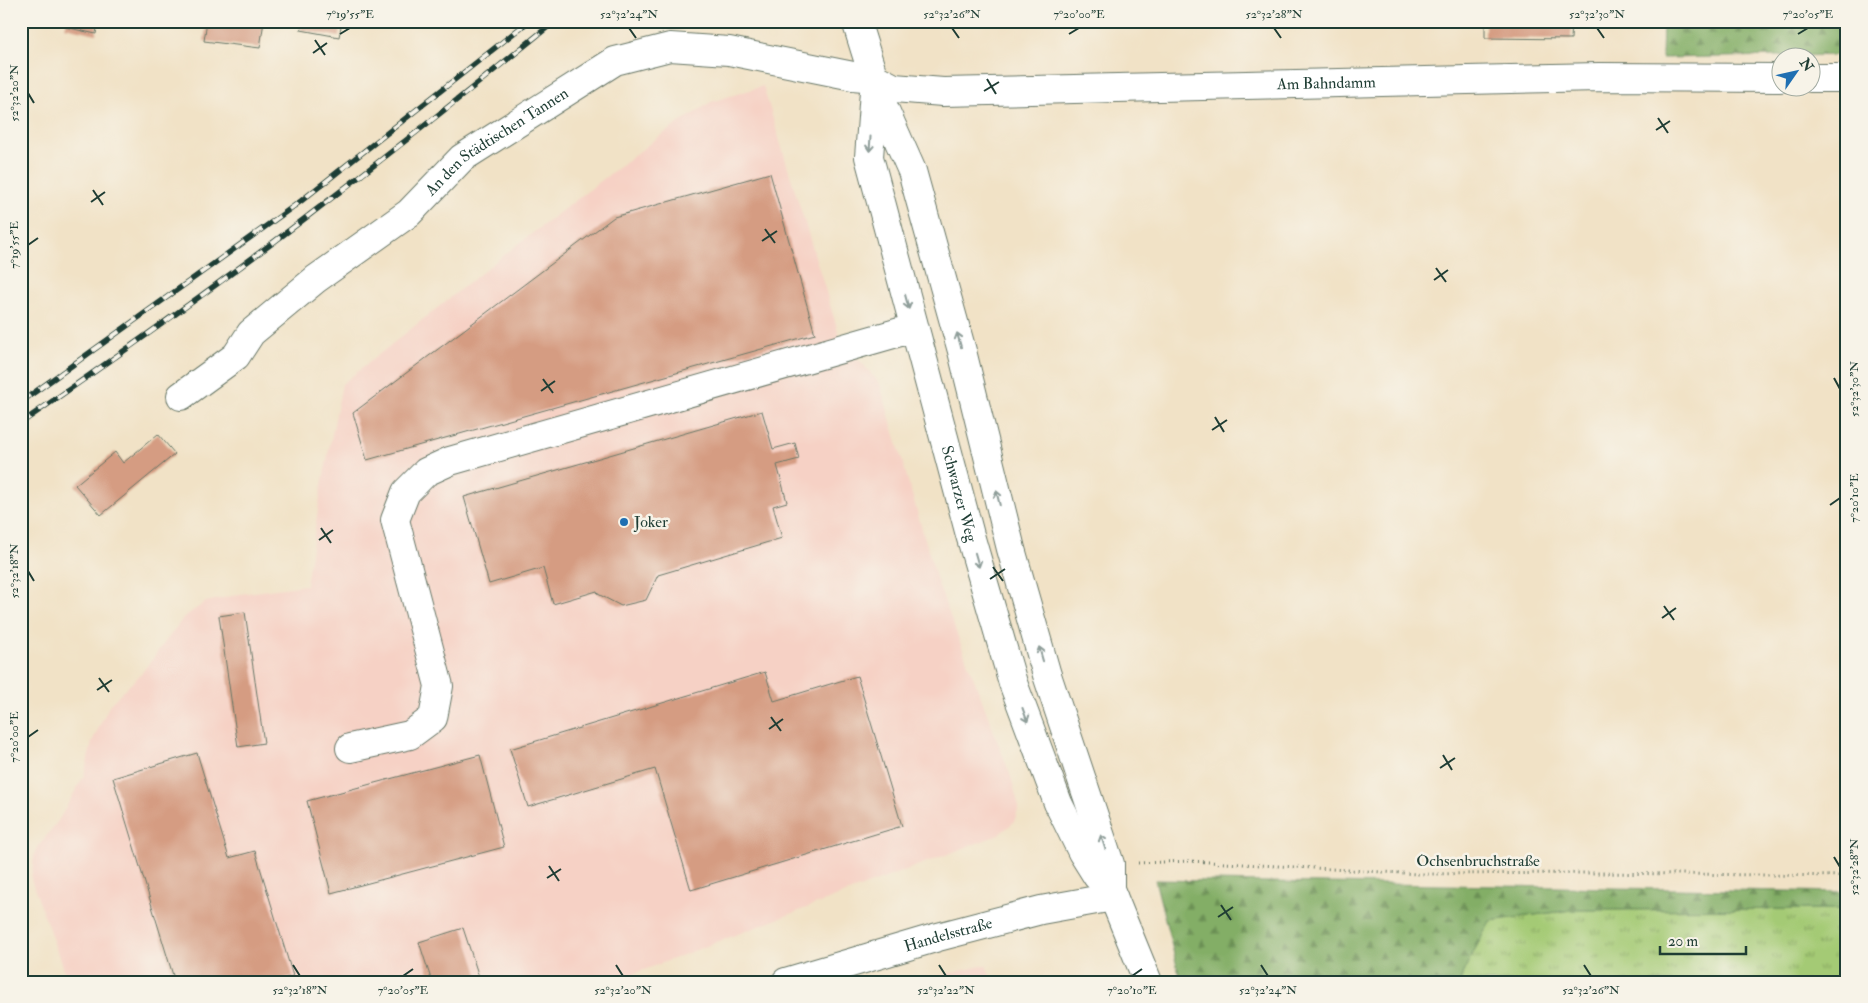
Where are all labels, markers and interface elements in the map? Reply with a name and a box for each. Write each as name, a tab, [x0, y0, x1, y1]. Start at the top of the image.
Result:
text: 7°19'55"E	[326, 7, 374, 22]
text: 52°32'24"N	[600, 7, 658, 22]
text: 52°32'26"N	[923, 7, 981, 22]
text: 7°20'00"E	[1053, 7, 1105, 22]
text: 52°32'28"N	[1245, 7, 1303, 22]
text: 52°32'30"N	[1569, 7, 1625, 22]
text: 7°20'05"E	[1783, 7, 1834, 22]
north arrow	[1770, 48, 1820, 98]
text: N	[1795, 54, 1817, 75]
text: 52°32'20"N	[7, 64, 22, 122]
street label: Am Bahndamm	[1276, 72, 1377, 94]
street label: An den Städtischen Tannen	[420, 83, 572, 201]
one-way arrow	[865, 136, 875, 152]
text: 7°19'55"E	[7, 221, 22, 269]
one-way arrow	[903, 293, 913, 309]
one-way arrow	[954, 332, 963, 348]
text: 52°32'30"N	[1847, 361, 1862, 417]
street label: Schwarzer Weg	[937, 443, 982, 546]
text: 7°20'10"E	[1847, 473, 1862, 523]
one-way arrow	[993, 490, 1002, 506]
place label: Joker	[633, 512, 668, 533]
marker: Joker	[618, 516, 630, 528]
text: 52°32'18"N	[7, 543, 22, 599]
one-way arrow	[973, 552, 983, 568]
one-way arrow	[1036, 647, 1045, 663]
one-way arrow	[1021, 707, 1030, 723]
text: 7°20'00"E	[7, 711, 22, 763]
one-way arrow	[1098, 835, 1107, 850]
text: 52°32'28"N	[1847, 838, 1862, 896]
street label: Ochsenbruchstraße	[1416, 851, 1540, 871]
street label: Handelsstraße	[902, 913, 995, 956]
scale bar	[1660, 923, 1747, 955]
text: 20 m	[1668, 932, 1698, 951]
text: 52°32'18"N	[272, 983, 328, 998]
text: 7°20'05"E	[378, 983, 429, 998]
text: 52°32'20"N	[594, 983, 652, 998]
text: 52°32'22"N	[917, 983, 975, 998]
text: 7°20'10"E	[1107, 983, 1157, 998]
text: 52°32'24"N	[1239, 983, 1297, 998]
text: 52°32'26"N	[1562, 983, 1620, 998]

